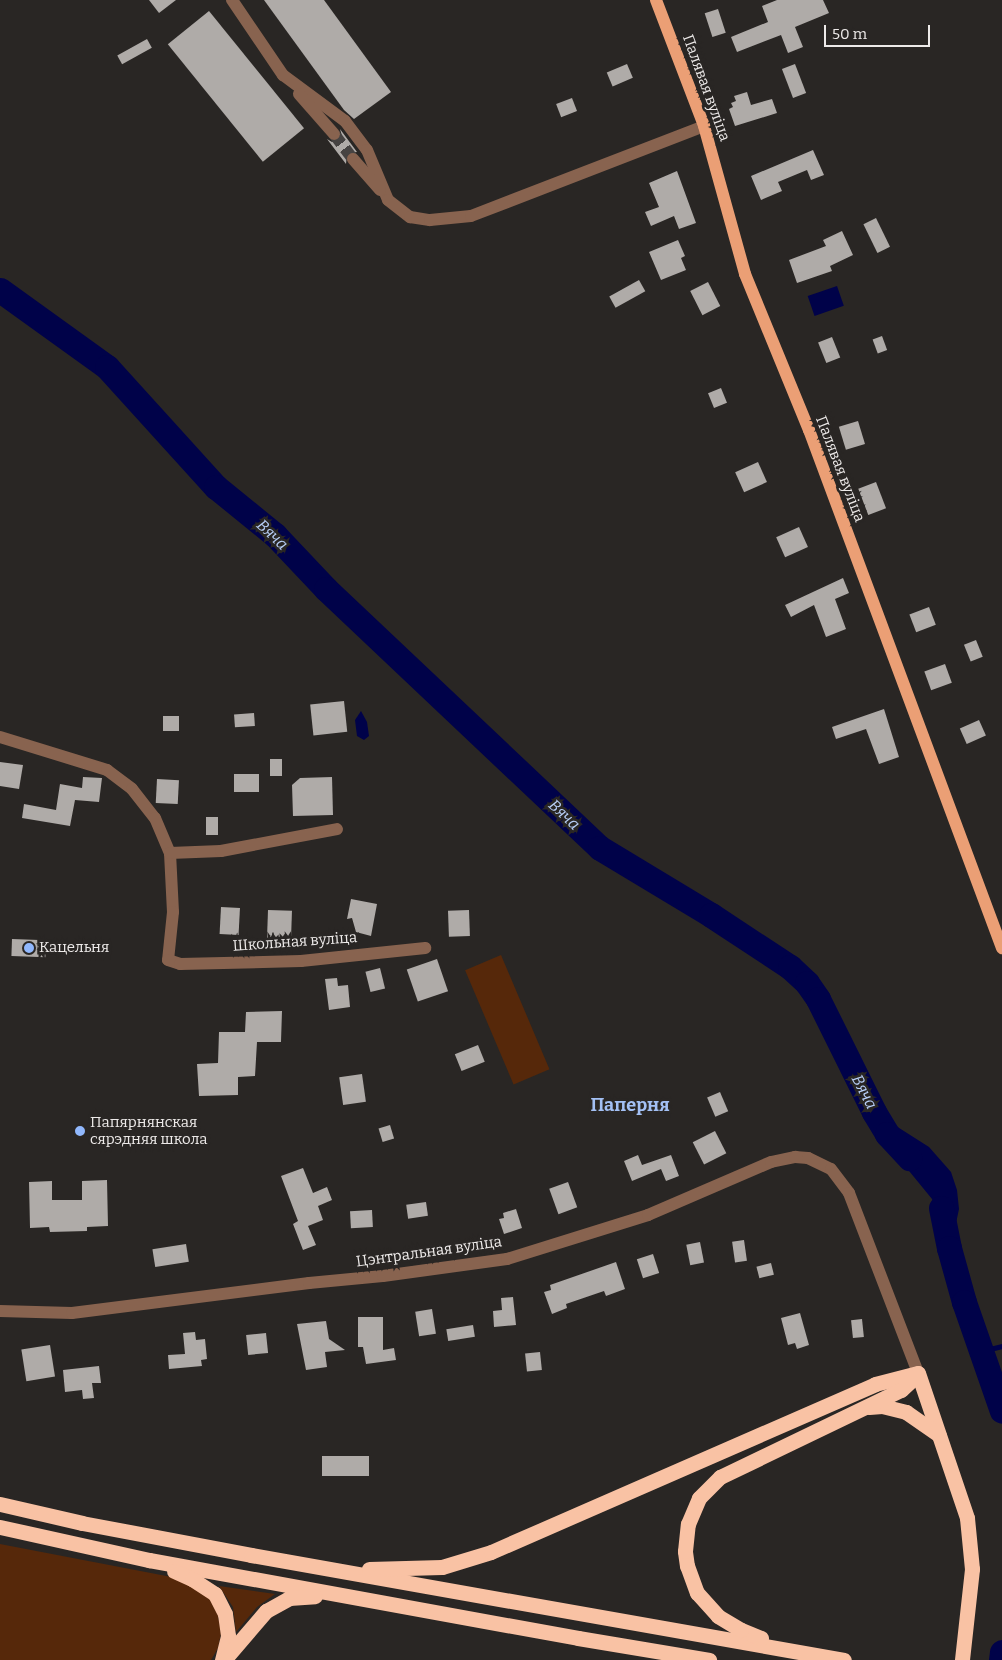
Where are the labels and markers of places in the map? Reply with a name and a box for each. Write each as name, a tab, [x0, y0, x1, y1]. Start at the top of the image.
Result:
place label: Кацельня	[39, 939, 109, 957]
marker: Кацельня	[23, 942, 35, 954]
place label: Папярнянская сярэдняя школа	[90, 1113, 208, 1148]
marker: Папярнянская сярэдняя школа	[74, 1125, 86, 1137]

